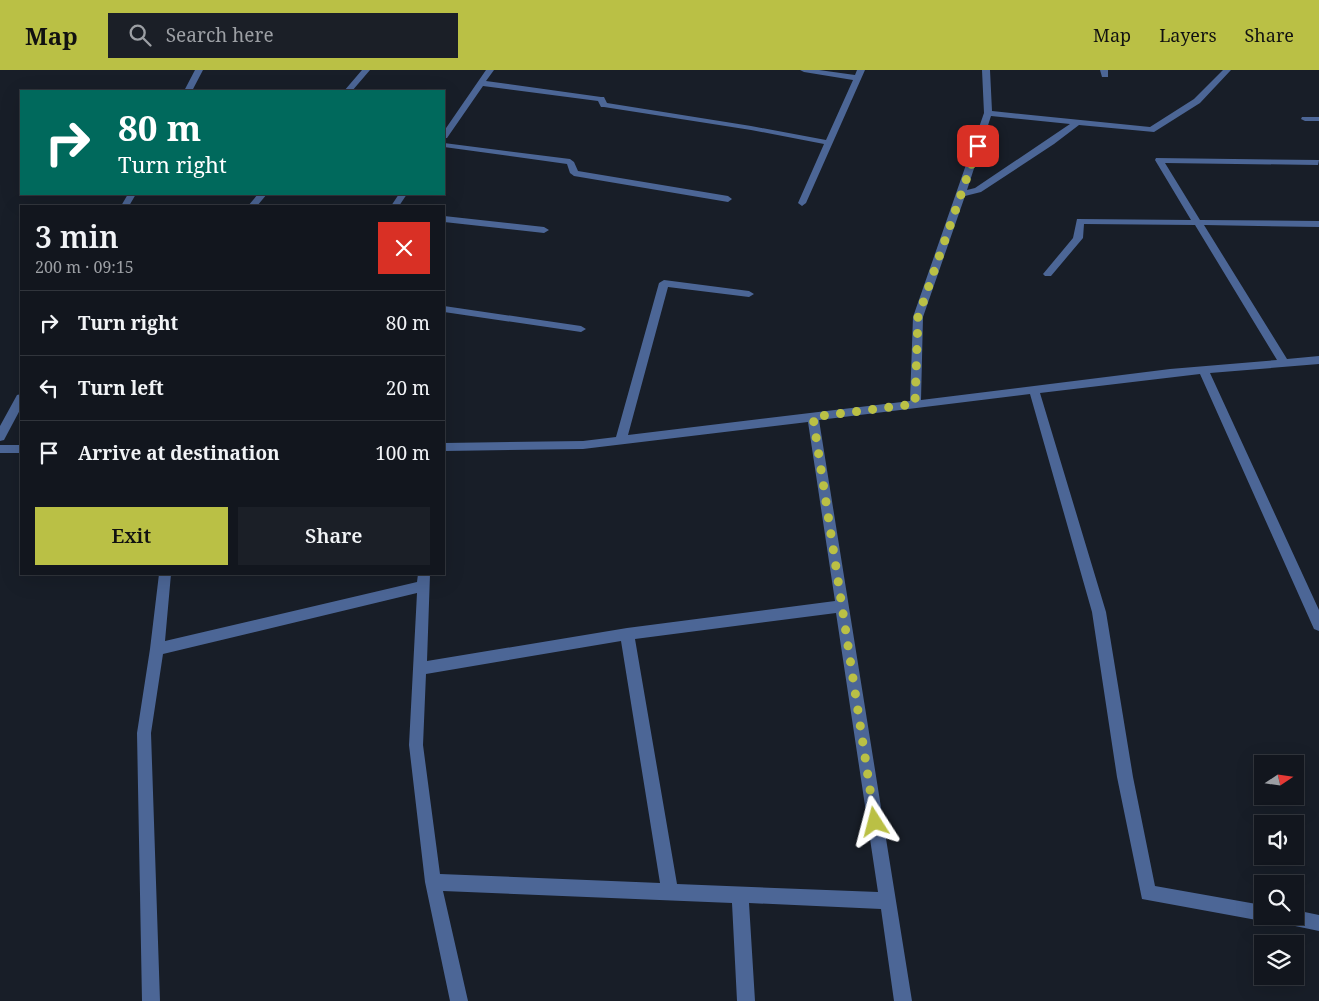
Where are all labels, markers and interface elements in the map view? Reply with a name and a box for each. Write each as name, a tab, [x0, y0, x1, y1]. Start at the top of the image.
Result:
search box	[108, 13, 458, 58]
text: Map	[25, 19, 78, 52]
icon: search	[126, 21, 154, 49]
text: Search here	[166, 22, 274, 48]
text: Map	[1093, 23, 1131, 47]
text: Layers	[1159, 23, 1217, 47]
text: Share	[1245, 23, 1294, 47]
text: 80 m	[118, 104, 201, 151]
icon: right	[35, 110, 100, 175]
pin	[957, 125, 999, 167]
icon: arrive	[964, 132, 992, 160]
text: Turn right	[118, 149, 227, 179]
text: 3 min	[35, 216, 119, 257]
button: close	[378, 222, 430, 274]
text: 200 m · 09:15	[35, 256, 134, 278]
icon: right	[35, 309, 63, 337]
text: Turn right	[78, 310, 178, 336]
text: 80 m	[386, 310, 430, 336]
icon: left	[35, 374, 63, 402]
text: Turn left	[78, 375, 164, 401]
text: 20 m	[386, 375, 430, 401]
icon: arrive	[35, 439, 63, 467]
text: Arrive at destination	[78, 440, 280, 466]
text: 100 m	[375, 440, 430, 466]
button: Exit	[35, 507, 228, 565]
button: Share	[238, 507, 430, 565]
north arrow	[1254, 755, 1304, 805]
map controls	[1254, 755, 1304, 985]
position arrow	[848, 795, 900, 847]
button: sound	[1254, 815, 1304, 865]
button: search	[1254, 875, 1304, 925]
button: layers	[1254, 935, 1304, 985]

